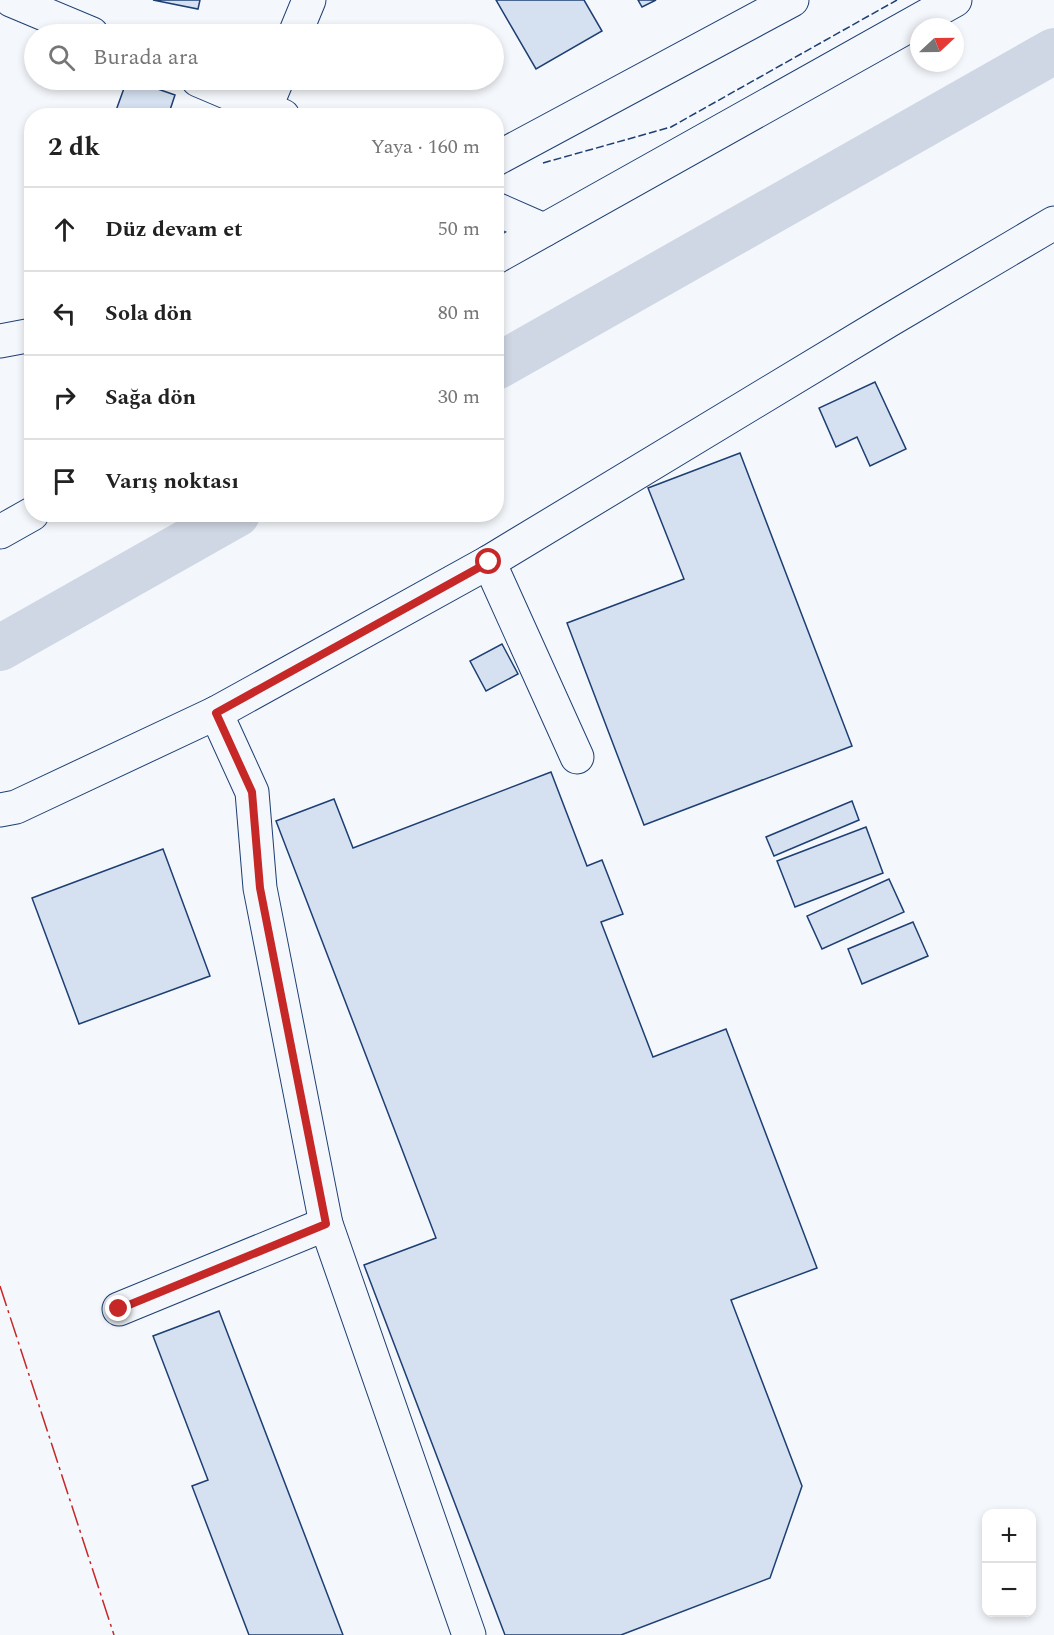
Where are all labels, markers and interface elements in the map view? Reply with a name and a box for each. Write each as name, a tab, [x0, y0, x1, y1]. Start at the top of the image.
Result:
north arrow	[910, 18, 964, 72]
search box	[24, 24, 504, 90]
icon: search	[45, 41, 78, 74]
text: Burada ara	[93, 41, 199, 74]
text: 2 dk	[48, 127, 100, 167]
text: Yaya · 160 m	[371, 132, 480, 162]
icon: ahead	[48, 213, 81, 246]
text: Düz devam et	[105, 213, 243, 246]
text: 50 m	[438, 214, 480, 244]
icon: left	[48, 297, 81, 330]
text: Sola dön	[105, 297, 192, 330]
text: 80 m	[438, 298, 480, 328]
icon: right	[48, 381, 81, 414]
text: Sağa dön	[105, 381, 196, 414]
text: 30 m	[438, 382, 480, 412]
icon: arrive	[48, 465, 81, 498]
text: Varış noktası	[105, 465, 239, 498]
route start	[475, 548, 501, 574]
route end	[105, 1295, 131, 1321]
map controls	[982, 1509, 1036, 1617]
button: +	[982, 1509, 1036, 1563]
button: −	[982, 1563, 1036, 1617]

